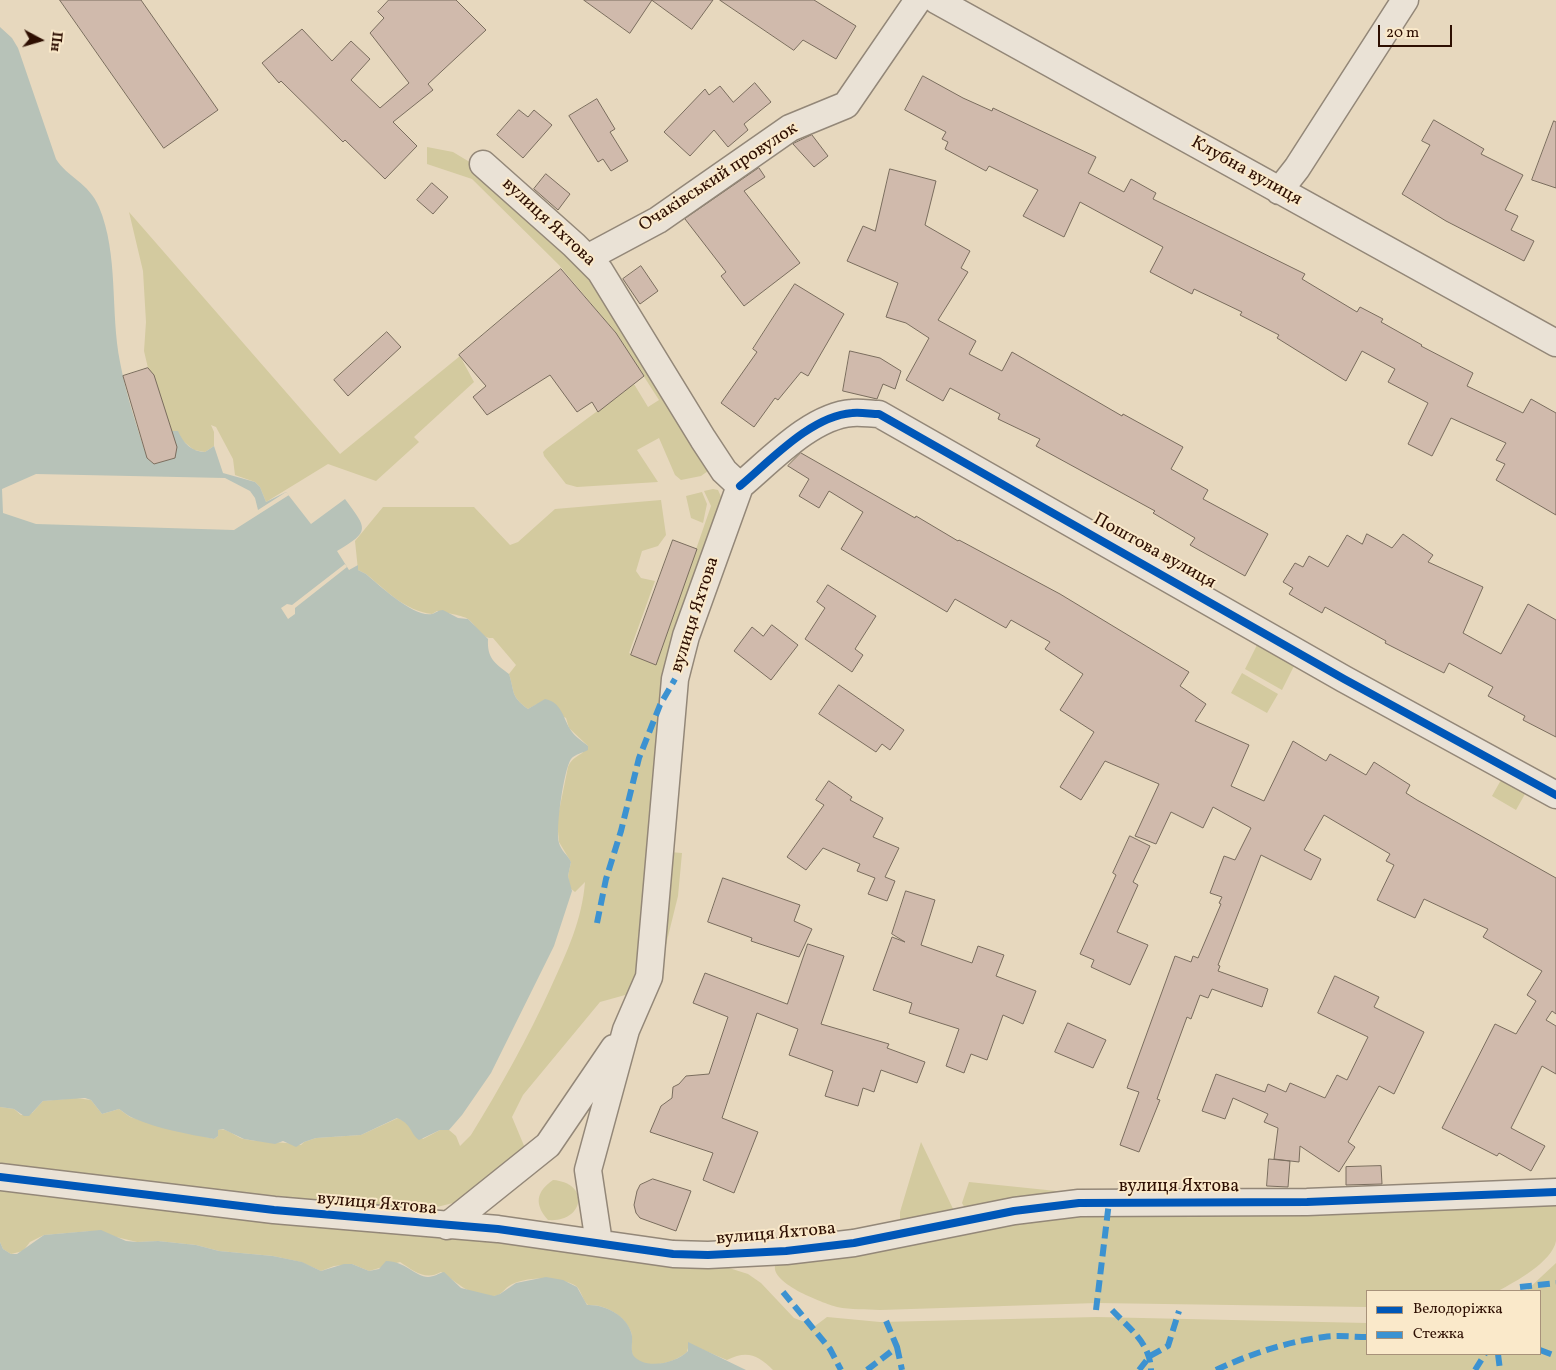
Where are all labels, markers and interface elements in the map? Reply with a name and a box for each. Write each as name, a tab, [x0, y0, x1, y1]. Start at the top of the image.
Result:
north arrow	[15, 15, 65, 65]
scale bar	[1381, 15, 1455, 47]
text: 20 m	[1386, 23, 1419, 44]
text: Пн	[45, 31, 66, 52]
street label: Очаківський провулок	[636, 119, 802, 237]
street label: Клубна вулиця	[1187, 133, 1305, 211]
street label: вулиця Яхтова	[497, 174, 599, 272]
street label: Поштова вулиця	[1089, 509, 1219, 595]
street label: вулиця Яхтова	[667, 554, 725, 676]
street label: вулиця Яхтова	[1119, 1177, 1239, 1199]
street label: вулиця Яхтова	[316, 1189, 438, 1221]
street label: вулиця Яхтова	[715, 1219, 837, 1251]
legend	[1366, 1290, 1541, 1355]
text: Велодоріжка	[1413, 1299, 1503, 1320]
text: Стежка	[1413, 1324, 1464, 1345]

